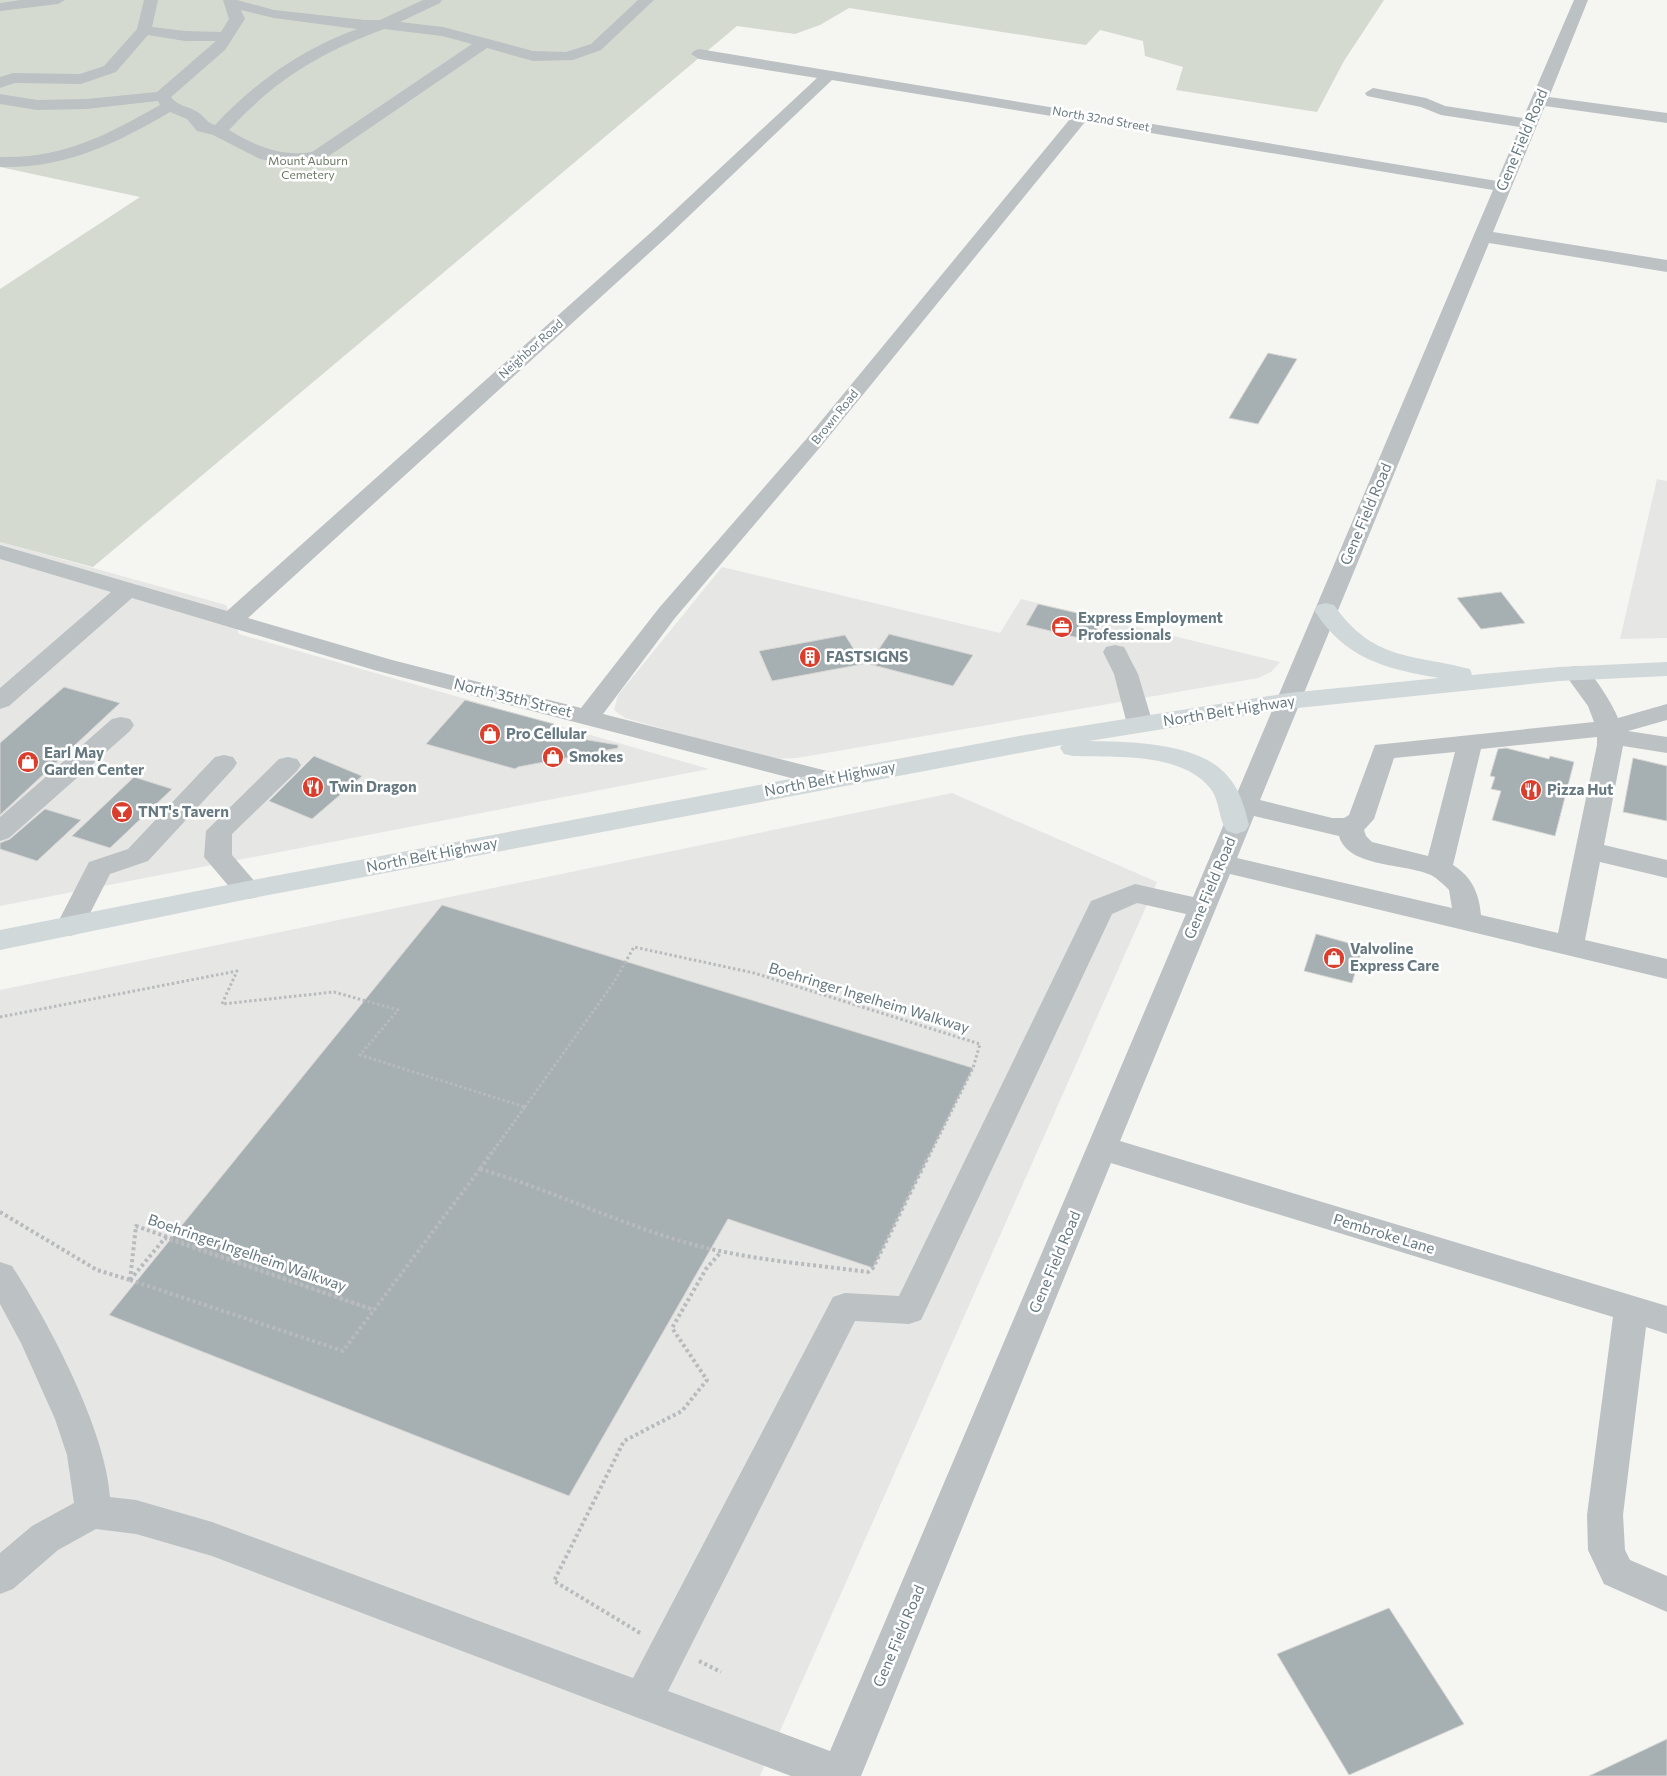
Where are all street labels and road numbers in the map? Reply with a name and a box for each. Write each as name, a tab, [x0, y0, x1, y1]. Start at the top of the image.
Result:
street label: Gene Field Road	[1491, 86, 1551, 193]
street label: North 32nd Street	[1051, 103, 1151, 133]
street label: Neighbor Road	[495, 316, 565, 381]
street label: Brown Road	[808, 386, 861, 446]
street label: Gene Field Road	[1335, 460, 1395, 567]
street label: North 35th Street	[452, 674, 574, 720]
street label: North Belt Highway	[1162, 691, 1296, 729]
street label: North Belt Highway	[763, 756, 897, 800]
street label: North Belt Highway	[365, 832, 499, 876]
street label: Gene Field Road	[1179, 834, 1239, 941]
street label: Boehringer Ingelheim Walkway	[767, 958, 972, 1036]
street label: Gene Field Road	[1024, 1208, 1084, 1315]
street label: Pembroke Lane	[1331, 1209, 1437, 1257]
street label: Boehringer Ingelheim Walkway	[146, 1210, 349, 1295]
street label: Gene Field Road	[868, 1582, 928, 1689]

